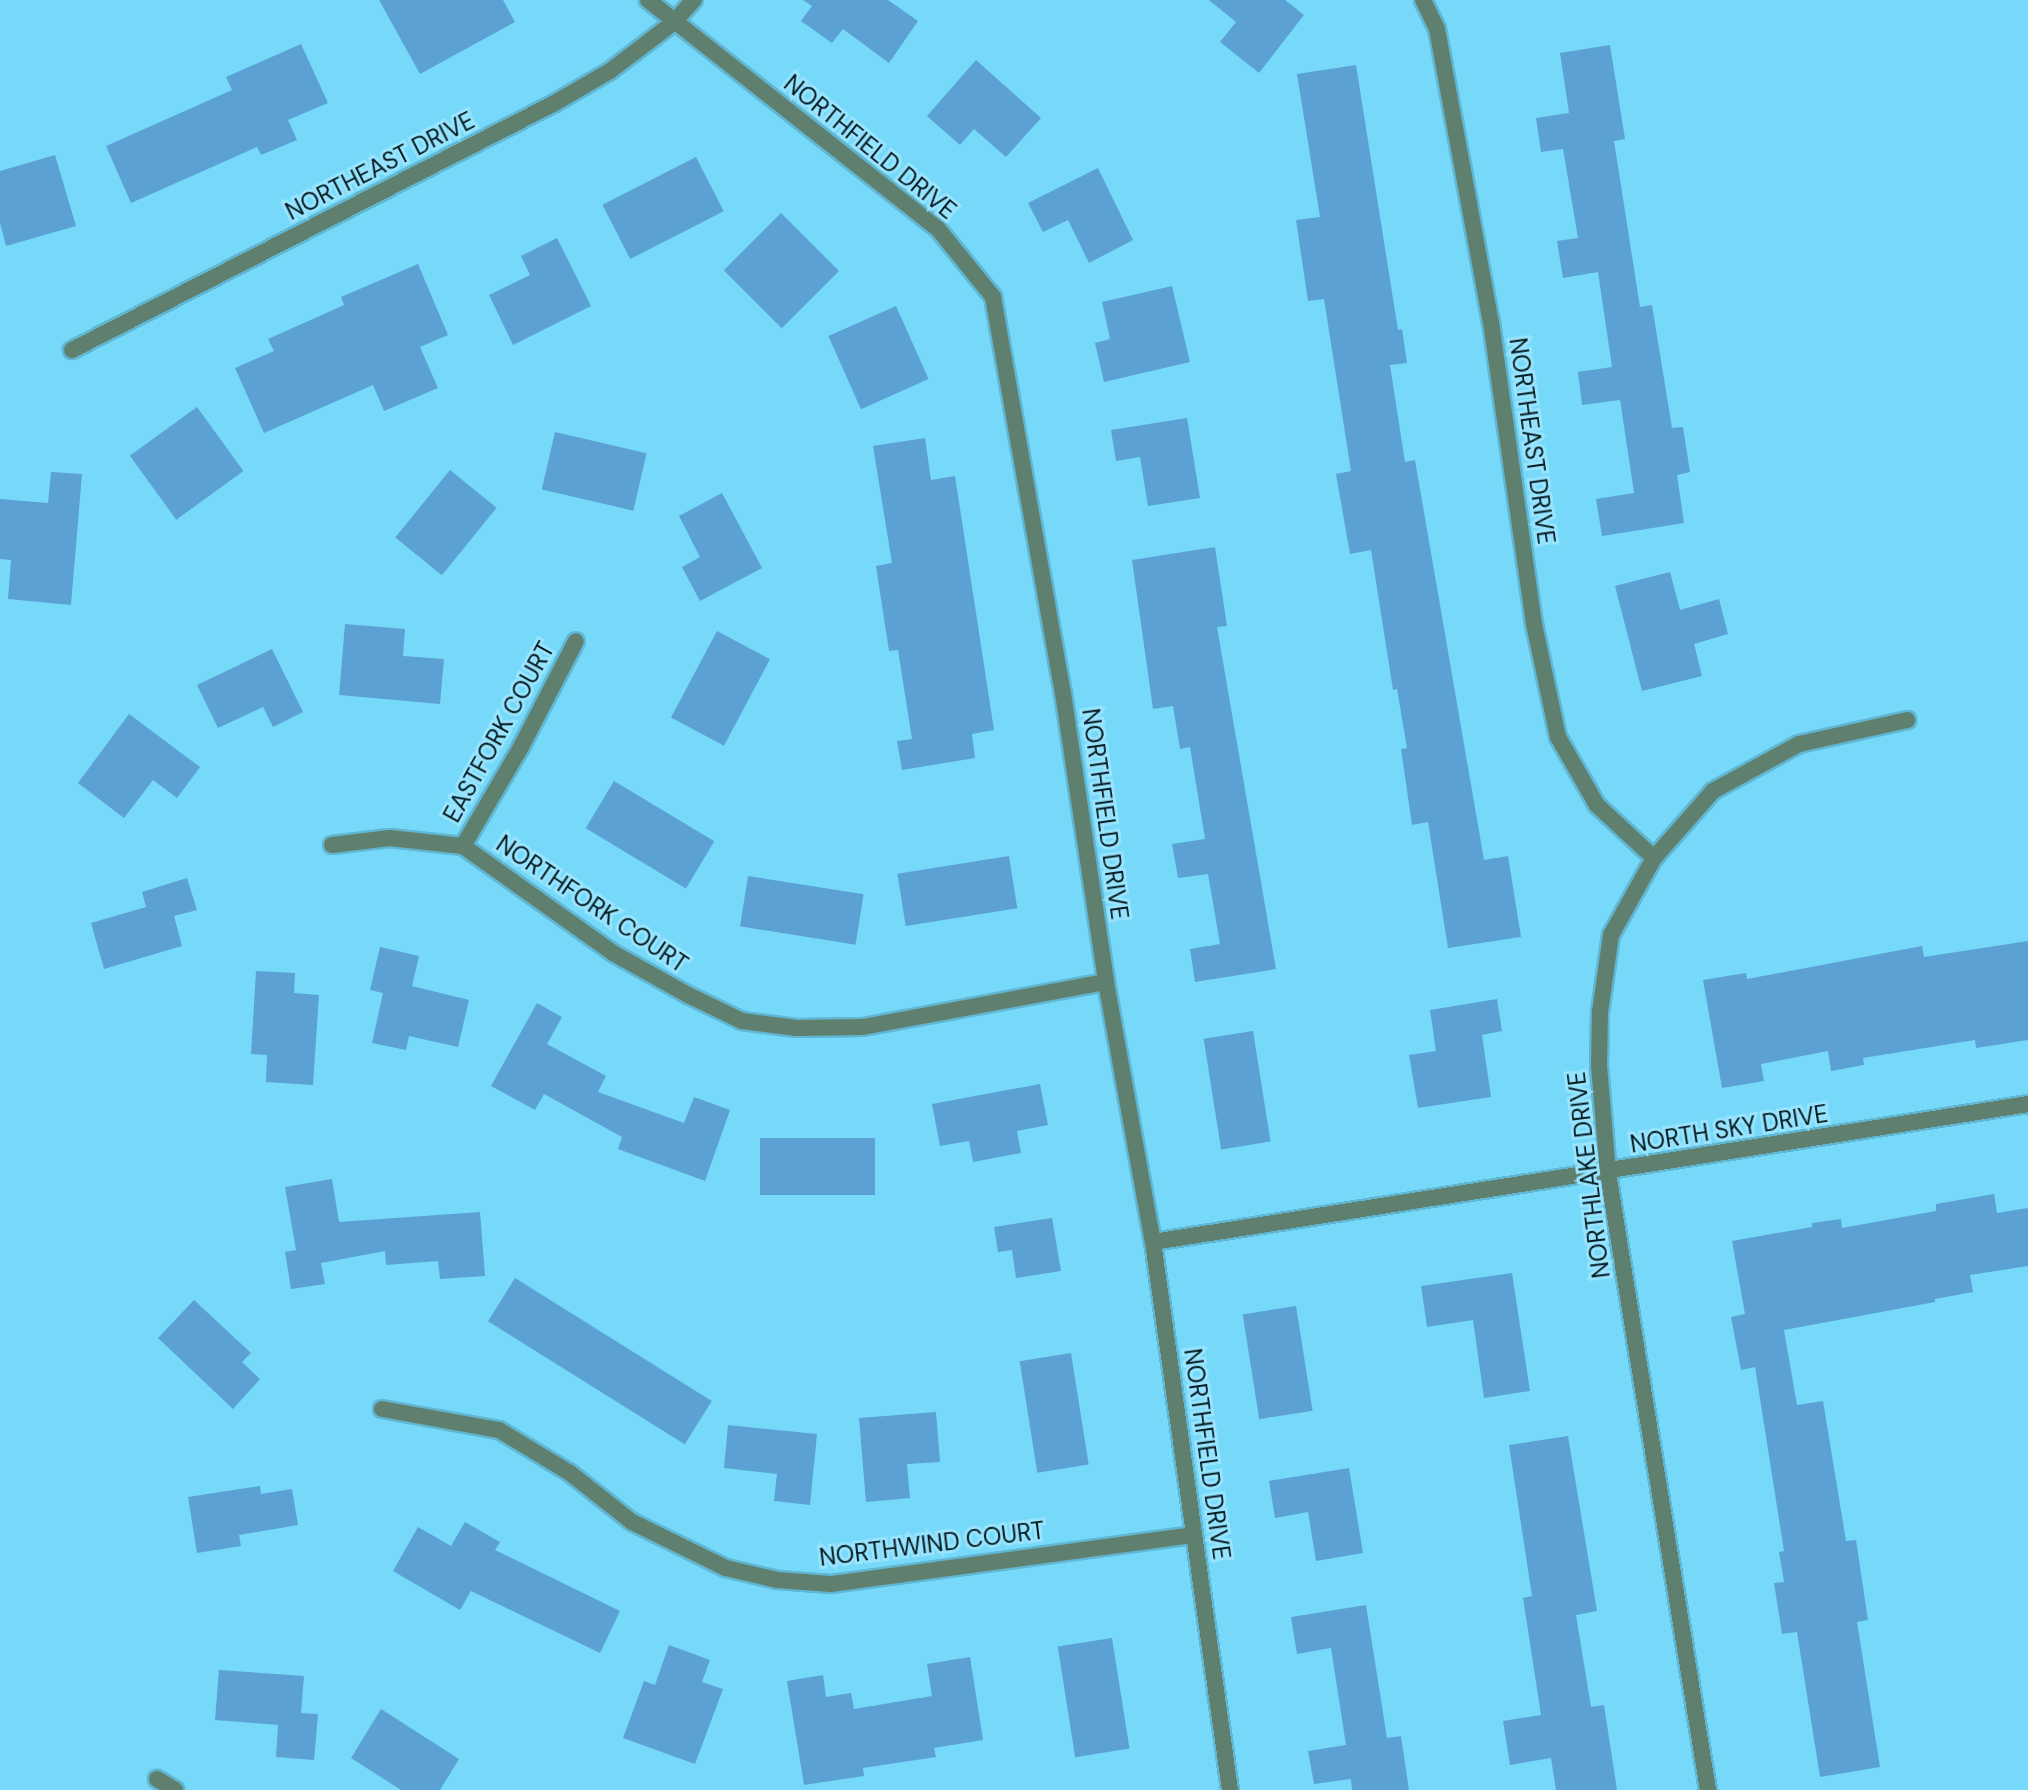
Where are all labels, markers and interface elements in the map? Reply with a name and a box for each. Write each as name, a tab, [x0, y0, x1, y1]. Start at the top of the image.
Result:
street label: NORTHFIELD DRIVE	[778, 69, 962, 225]
street label: NORTHEAST DRIVE	[281, 106, 479, 226]
street label: NORTHEAST DRIVE	[1503, 336, 1561, 546]
street label: EASTFORK COURT	[437, 637, 561, 827]
street label: NORTHFIELD DRIVE	[1076, 707, 1134, 921]
street label: NORTHFORK COURT	[491, 829, 693, 979]
street label: NORTHLAKE DRIVE	[1562, 1070, 1616, 1280]
street label: NORTH SKY DRIVE	[1628, 1099, 1830, 1159]
street label: NORTHFIELD DRIVE	[1178, 1347, 1236, 1561]
street label: NORTHWIND COURT	[818, 1516, 1046, 1572]

